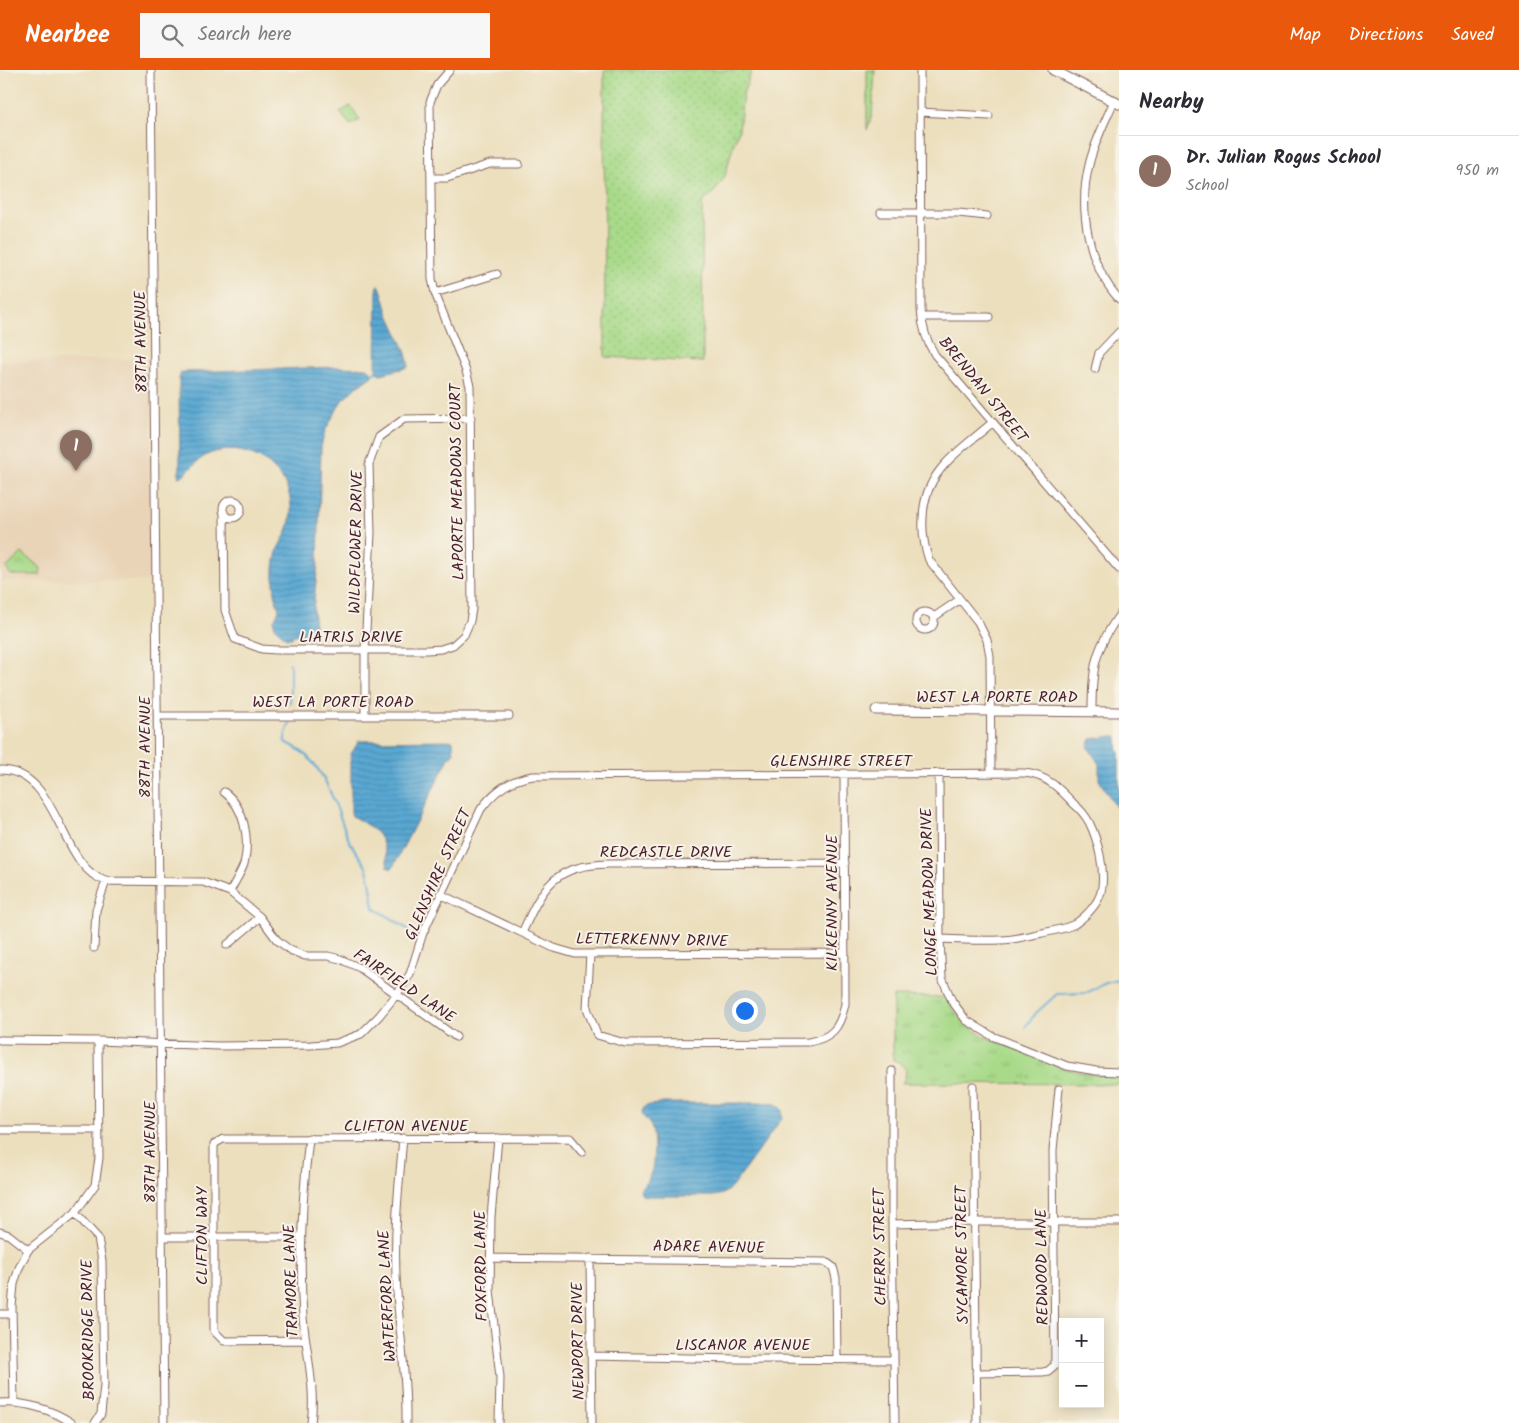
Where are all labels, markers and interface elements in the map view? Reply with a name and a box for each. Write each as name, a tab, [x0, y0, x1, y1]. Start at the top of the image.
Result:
search box	[140, 13, 490, 58]
text: Nearbee	[25, 16, 110, 55]
text: Search here	[198, 20, 292, 50]
icon: search	[158, 21, 186, 49]
text: Map	[1289, 21, 1321, 50]
text: Directions	[1349, 21, 1423, 50]
text: Saved	[1451, 21, 1494, 50]
text: Nearby	[1139, 86, 1204, 119]
text: Dr. Julian Rogus School	[1186, 143, 1381, 173]
text: 1	[1153, 158, 1157, 183]
text: 950 m	[1455, 158, 1499, 183]
text: School	[1186, 173, 1229, 198]
street label: 88TH AVENUE	[128, 290, 155, 393]
street label: BRENDAN STREET	[932, 331, 1035, 450]
street label: LAPORTE MEADOWS COURT	[443, 382, 472, 581]
pin: 1	[60, 430, 92, 471]
street label: WILDFLOWER DRIVE	[343, 469, 370, 614]
street label: LIATRIS DRIVE	[299, 625, 403, 650]
street label: WEST LA PORTE ROAD	[916, 685, 1078, 710]
street label: WEST LA PORTE ROAD	[252, 690, 414, 715]
street label: 88TH AVENUE	[133, 695, 158, 798]
street label: GLENSHIRE STREET	[770, 749, 913, 774]
street label: GLENSHIRE STREET	[398, 803, 479, 944]
street label: LONGE MEADOW DRIVE	[914, 807, 945, 976]
street label: KILKENNY AVENUE	[820, 834, 845, 971]
street label: REDCASTLE DRIVE	[600, 840, 733, 865]
street label: LETTERKENNY DRIVE	[576, 927, 729, 954]
street label: FAIRFIELD LANE	[348, 943, 461, 1030]
your location	[732, 998, 758, 1024]
street label: 88TH AVENUE	[138, 1100, 163, 1203]
street label: CLIFTON AVENUE	[344, 1114, 469, 1139]
street label: SYCAMORE STREET	[949, 1184, 976, 1324]
street label: CLIFTON WAY	[190, 1186, 215, 1285]
street label: CHERRY STREET	[867, 1187, 894, 1306]
street label: REDWOOD LANE	[1029, 1208, 1056, 1325]
street label: FOXFORD LANE	[468, 1210, 495, 1322]
street label: TRAMORE LANE	[277, 1223, 306, 1338]
street label: WATERFORD LANE	[372, 1229, 403, 1363]
street label: ADARE AVENUE	[653, 1234, 766, 1261]
street label: BROOKRIDGE DRIVE	[75, 1258, 102, 1401]
street label: NEWPORT DRIVE	[565, 1281, 592, 1400]
map controls	[1059, 1318, 1104, 1408]
button: +	[1059, 1318, 1104, 1363]
street label: LISCANOR AVENUE	[675, 1333, 811, 1358]
button: −	[1059, 1363, 1104, 1408]

